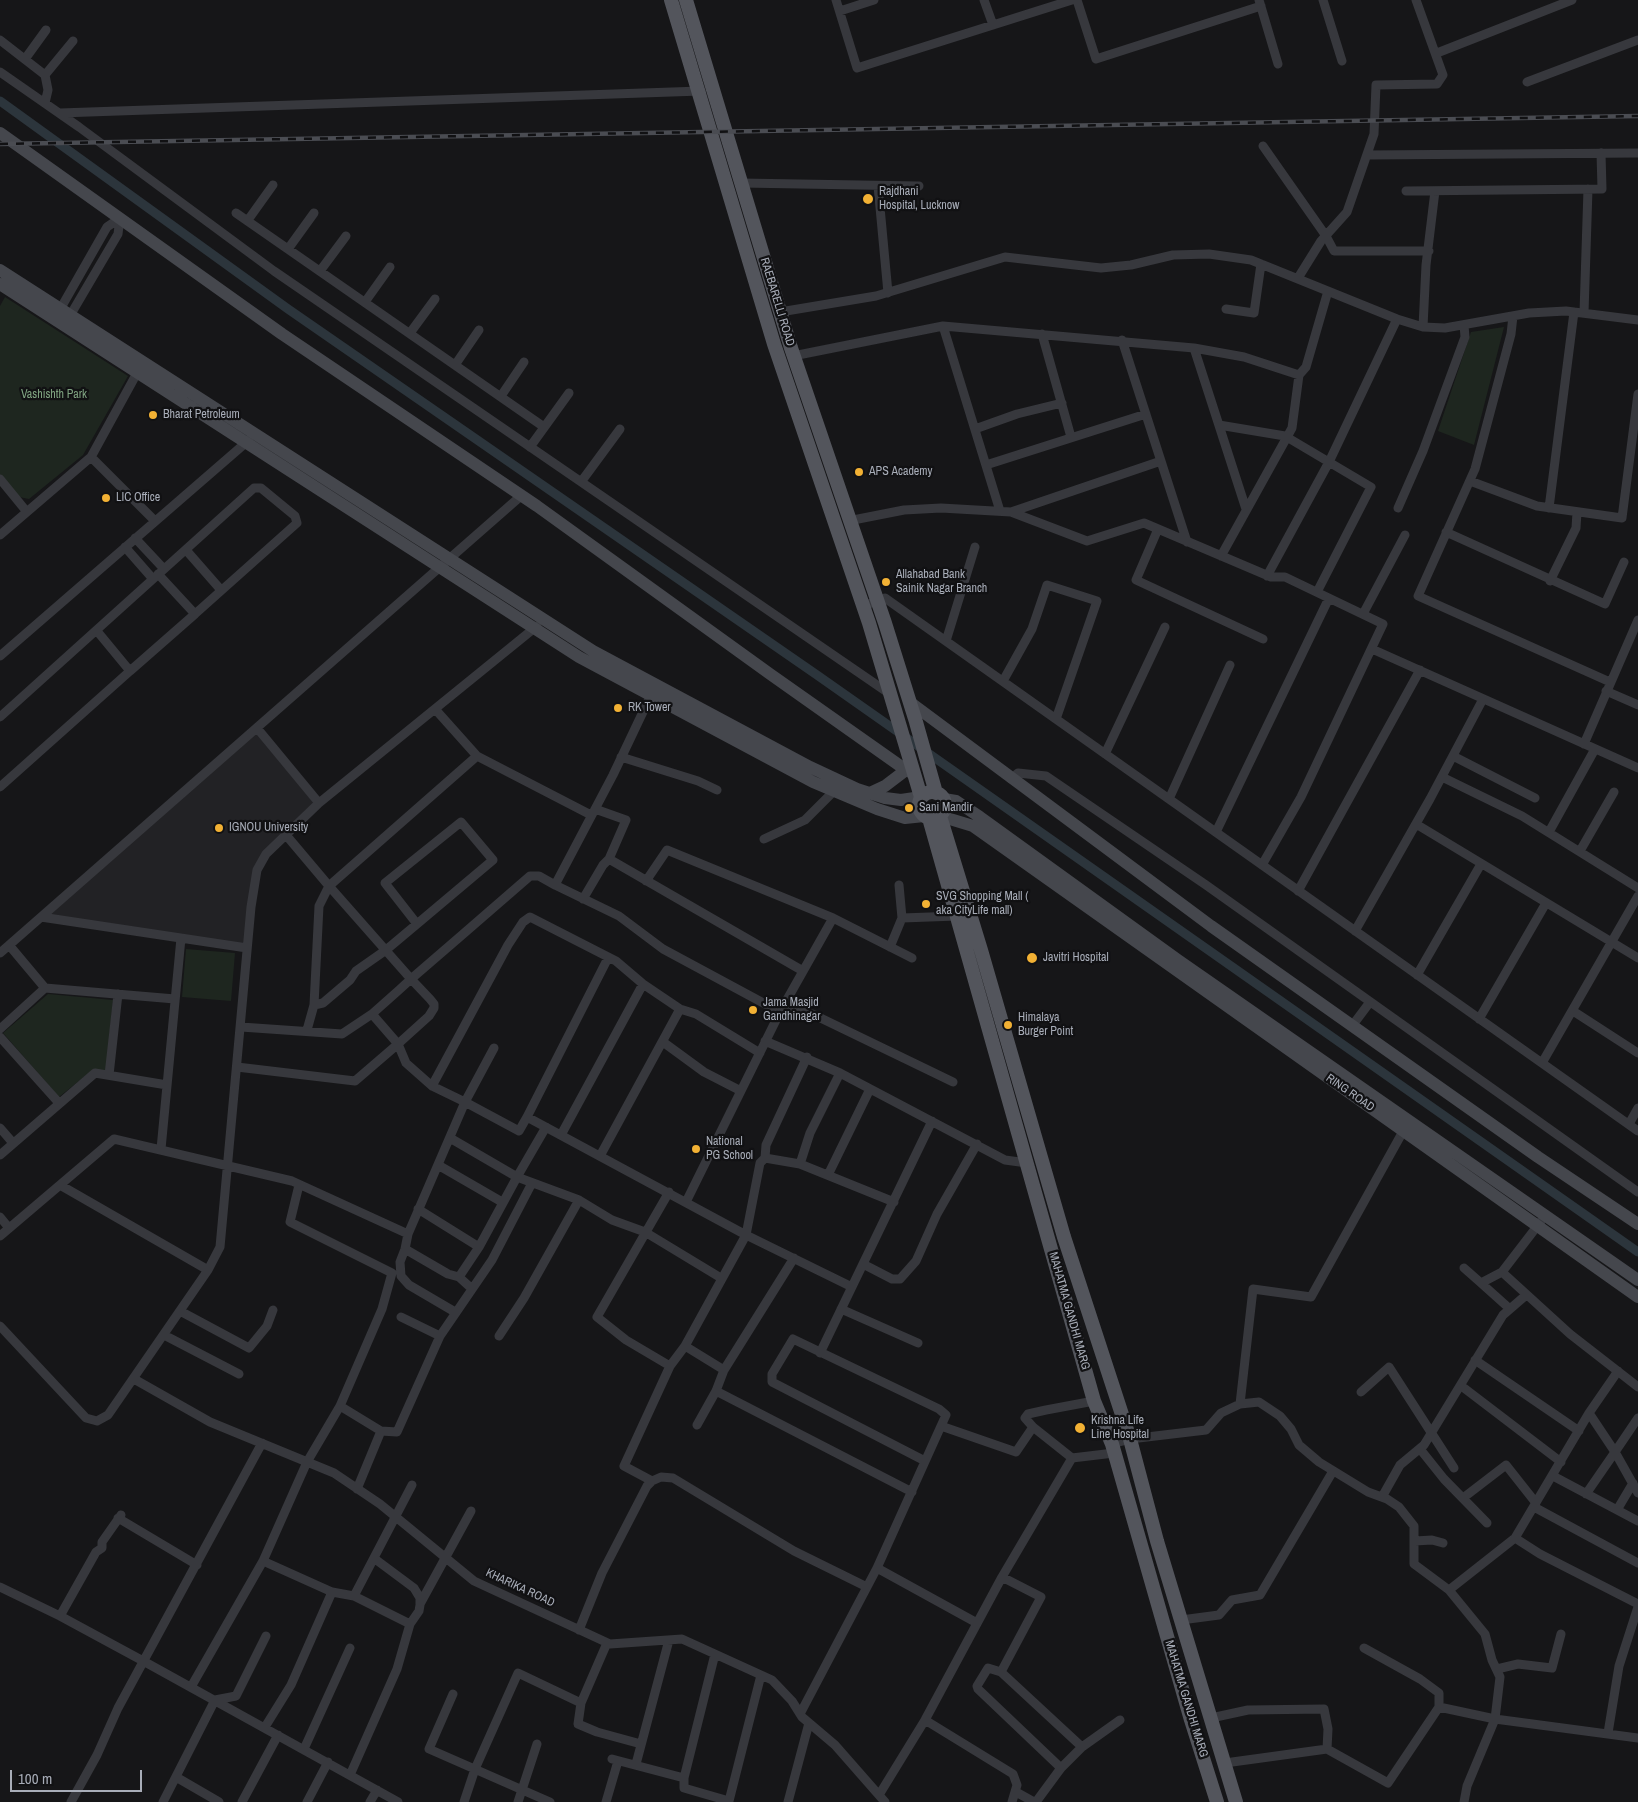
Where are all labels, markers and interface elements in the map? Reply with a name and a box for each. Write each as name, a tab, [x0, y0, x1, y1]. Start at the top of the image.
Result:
place label: Rajdhani Hospital, Lucknow	[879, 185, 959, 213]
marker: Rajdhani Hospital, Lucknow	[861, 192, 875, 206]
street label: RAEBARELLI ROAD	[757, 256, 797, 348]
park label: Vashishth Park	[21, 388, 87, 402]
place label: Bharat Petroleum	[163, 408, 240, 422]
marker: Bharat Petroleum	[147, 409, 159, 421]
place label: APS Academy	[869, 465, 932, 479]
marker: APS Academy	[853, 466, 865, 478]
place label: LIC Office	[116, 491, 160, 505]
marker: LIC Office	[100, 492, 112, 504]
place label: Allahabad Bank Sainik Nagar Branch	[896, 568, 987, 596]
marker: Allahabad Bank Sainik Nagar Branch	[880, 576, 892, 588]
place label: RK Tower	[628, 701, 671, 715]
marker: RK Tower	[612, 702, 624, 714]
place label: Sani Mandir	[919, 801, 973, 815]
marker: Sani Mandir	[903, 802, 915, 814]
place label: IGNOU University	[229, 821, 308, 835]
marker: IGNOU University	[213, 822, 225, 834]
place label: SVG Shopping Mall ( aka CityLife mall)	[936, 890, 1028, 918]
marker: SVG Shopping Mall ( aka CityLife mall)	[920, 898, 932, 910]
marker: Javitri Hospital	[1025, 951, 1039, 965]
place label: Javitri Hospital	[1043, 951, 1109, 965]
place label: Jama Masjid Gandhinagar	[763, 996, 820, 1024]
marker: Jama Masjid Gandhinagar	[747, 1004, 759, 1016]
place label: Himalaya Burger Point	[1018, 1011, 1073, 1039]
marker: Himalaya Burger Point	[1002, 1019, 1014, 1031]
street label: RING ROAD	[1323, 1071, 1377, 1115]
place label: National PG School	[706, 1135, 753, 1163]
marker: National PG School	[690, 1143, 702, 1155]
street label: MAHATMA GANDHI MARG	[1045, 1251, 1093, 1371]
place label: Krishna Life Line Hospital	[1091, 1414, 1149, 1442]
marker: Krishna Life Line Hospital	[1073, 1421, 1087, 1435]
street label: KHARIKA ROAD	[483, 1566, 557, 1610]
street label: MAHATMA GANDHI MARG	[1161, 1639, 1211, 1759]
scale bar	[12, 1760, 145, 1792]
text: 100 m	[18, 1768, 52, 1789]

